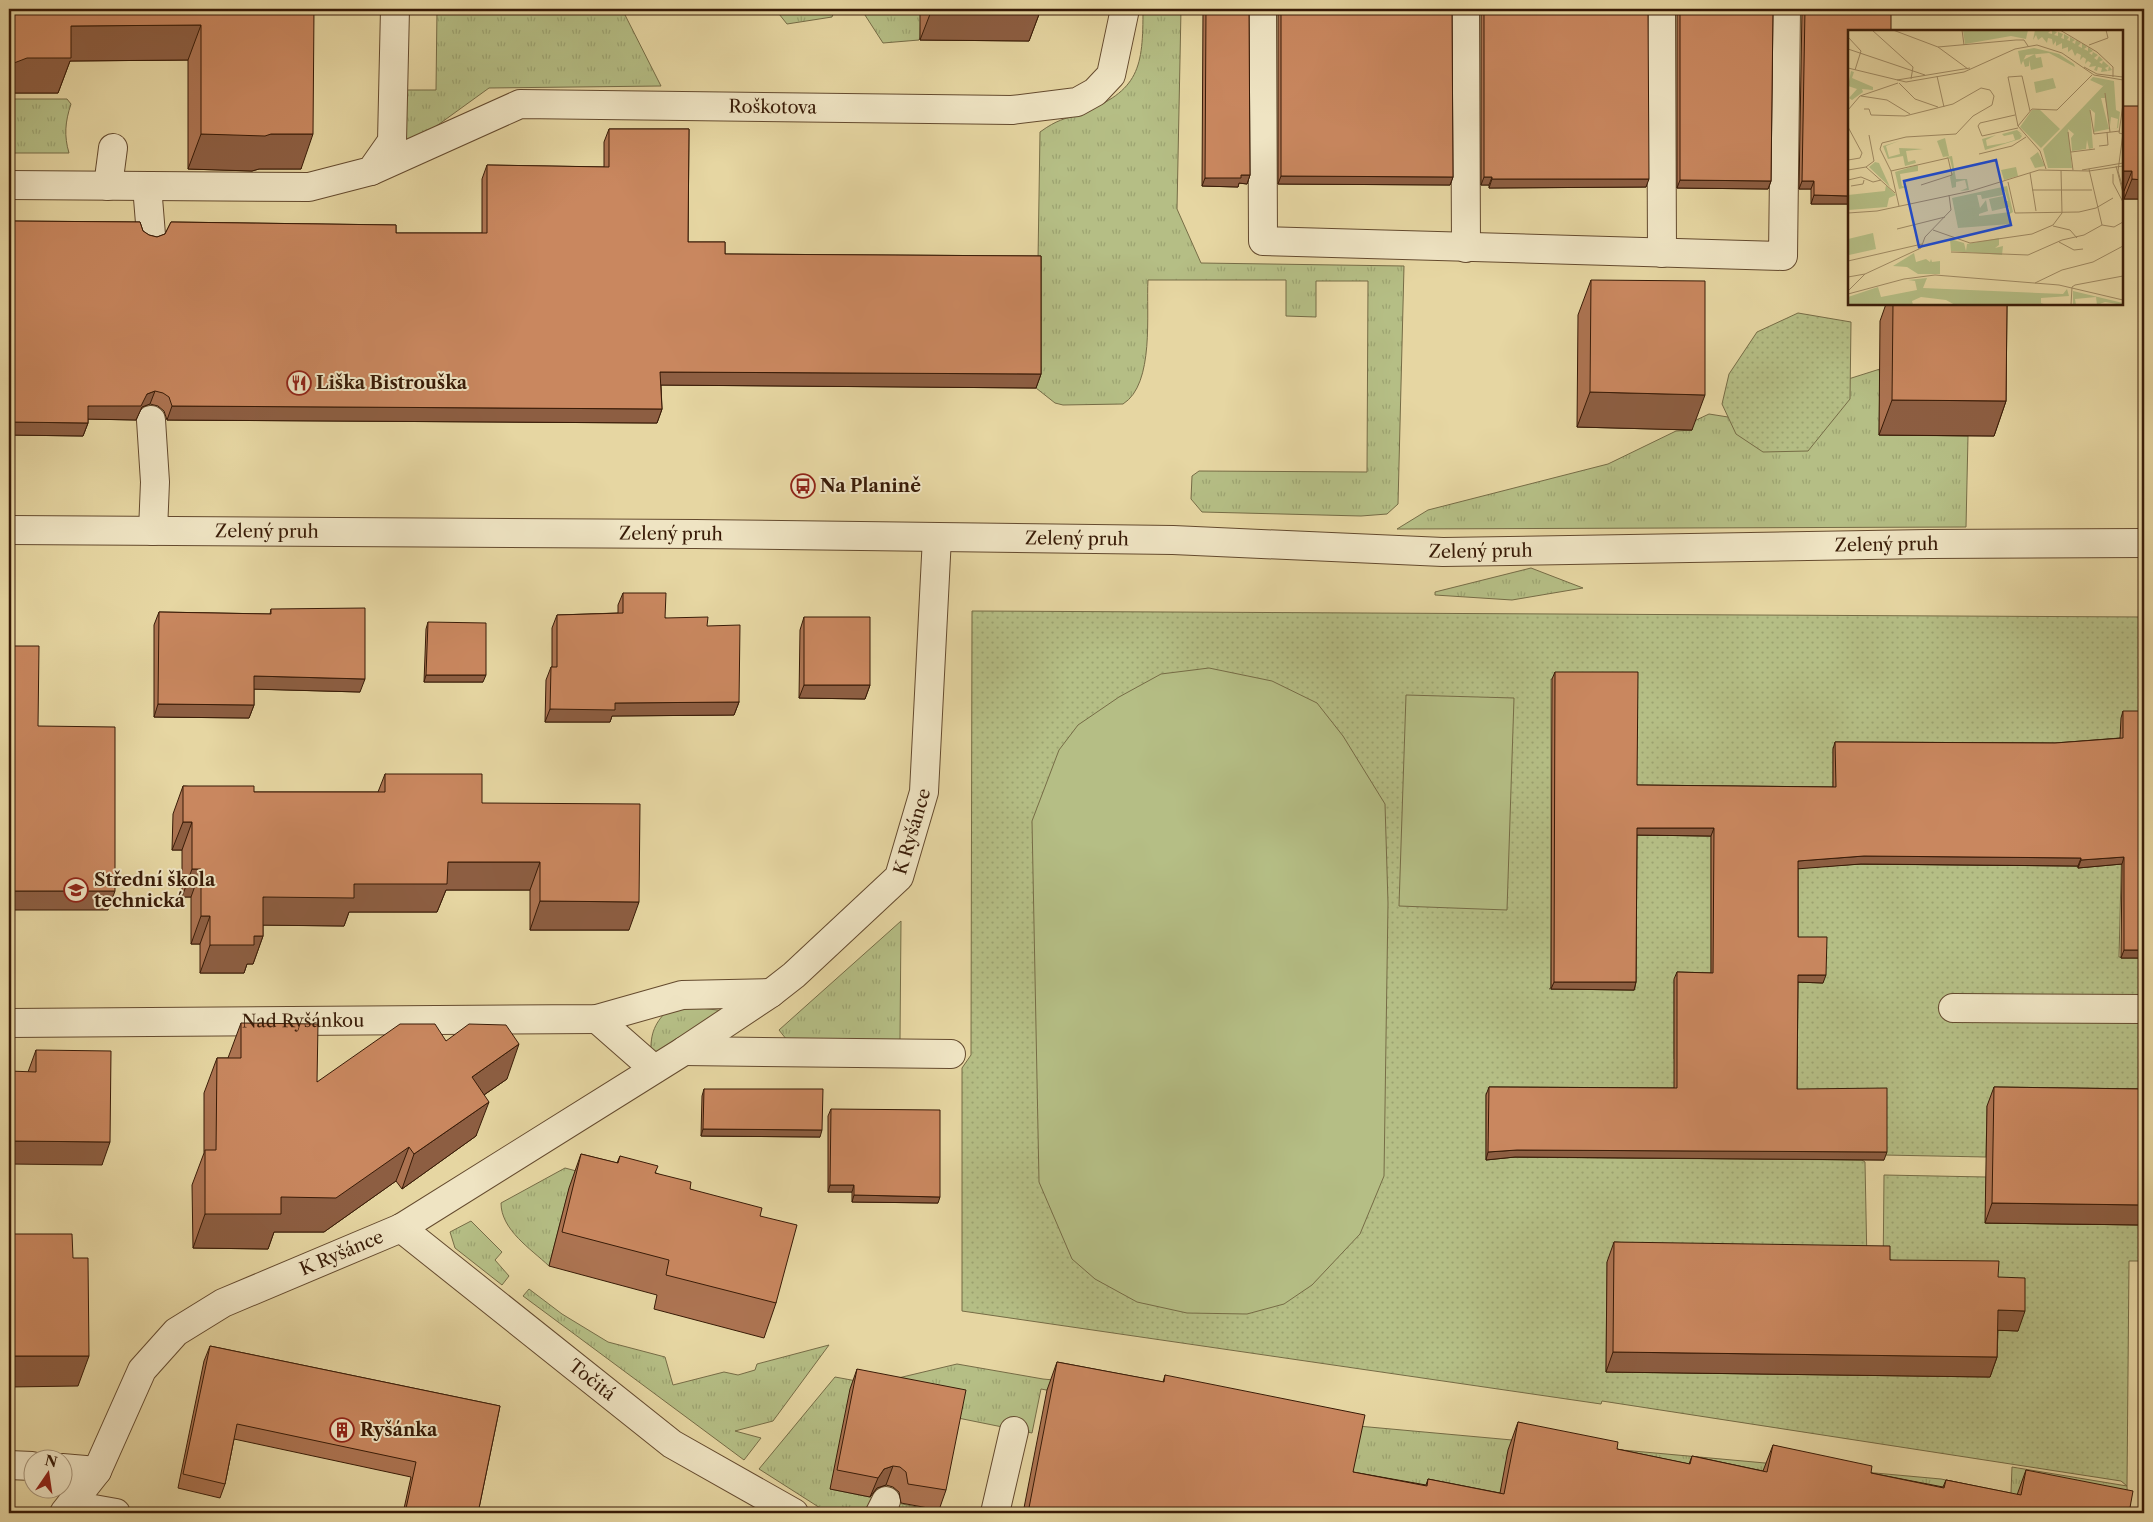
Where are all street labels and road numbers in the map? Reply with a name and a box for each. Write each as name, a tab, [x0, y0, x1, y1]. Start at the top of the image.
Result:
street label: Roškotova	[728, 96, 817, 119]
street label: Zelený pruh	[215, 520, 319, 543]
street label: Zelený pruh	[619, 523, 723, 545]
street label: Zelený pruh	[1025, 527, 1129, 550]
street label: Zelený pruh	[1835, 533, 1939, 557]
street label: Zelený pruh	[1428, 540, 1533, 563]
street label: K Ryšánce	[889, 786, 935, 877]
street label: Nad Ryšánkou	[242, 1010, 364, 1032]
street label: K Ryšánce	[297, 1226, 387, 1280]
street label: Točitá	[564, 1355, 620, 1406]

